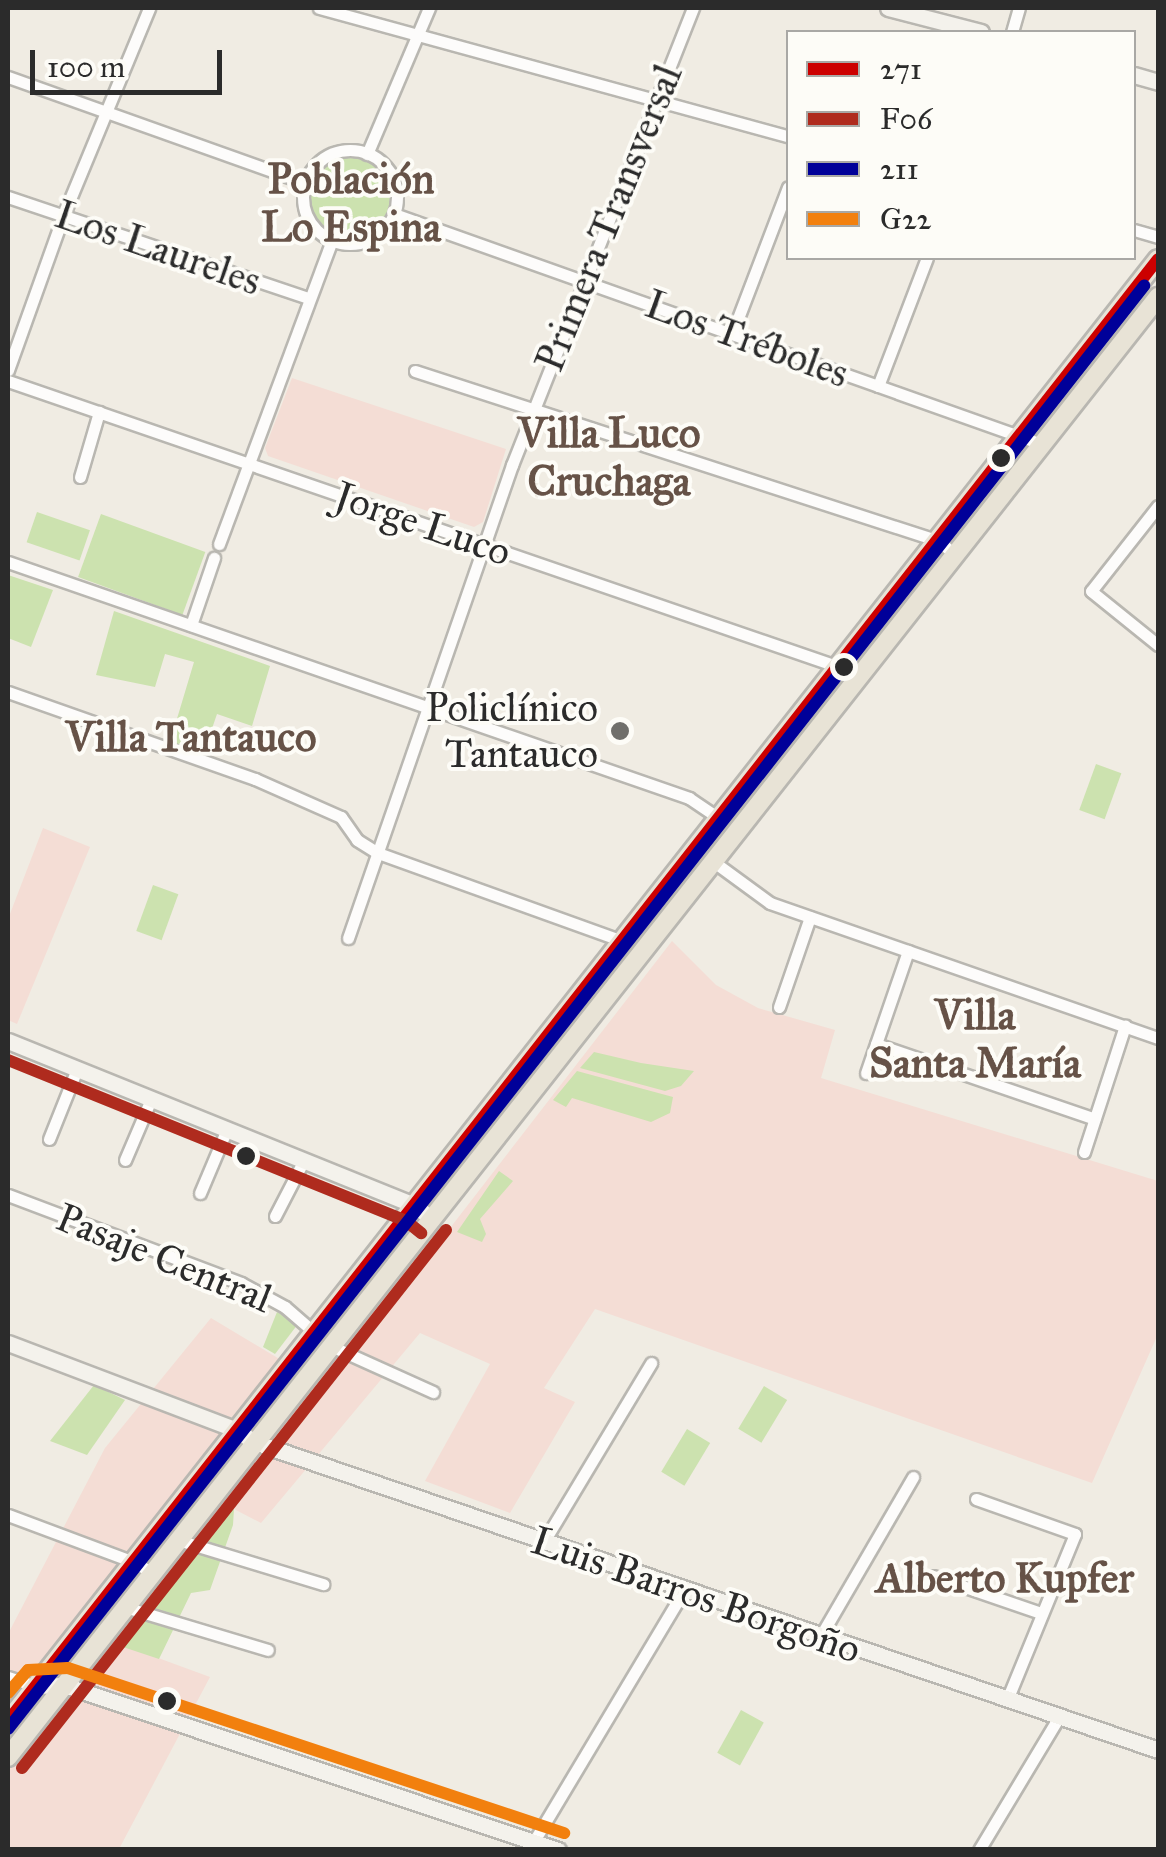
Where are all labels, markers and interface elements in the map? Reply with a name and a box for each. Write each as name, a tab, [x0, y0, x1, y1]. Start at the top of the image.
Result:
scale bar	[35, 30, 228, 92]
legend	[786, 30, 1136, 260]
text: 100 m	[47, 49, 125, 85]
text: 271	[880, 51, 922, 87]
street label: Primera Transversal	[526, 58, 692, 378]
text: F06	[880, 101, 932, 137]
text: 211	[880, 151, 919, 187]
district label: Población Lo Espina	[261, 154, 441, 252]
street label: Los Laureles	[49, 190, 267, 306]
text: G22	[880, 201, 931, 237]
street label: Los Tréboles	[639, 280, 855, 398]
district label: Villa Luco Cruchaga	[518, 408, 700, 506]
unlabelled marker	[991, 448, 1011, 468]
street label: Jorge Luco	[329, 472, 517, 576]
unlabelled marker	[834, 657, 854, 677]
place label: Policlínico Tantauco	[426, 684, 598, 778]
district label: Villa Tantauco	[66, 712, 316, 762]
marker: Policlínico Tantauco	[607, 718, 633, 744]
district label: Villa Santa María	[869, 990, 1081, 1088]
unlabelled marker	[236, 1146, 256, 1166]
street label: Pasaje Central	[49, 1193, 279, 1323]
street label: Luis Barros Borgoño	[525, 1516, 867, 1674]
district label: Alberto Kupfer	[876, 1553, 1134, 1603]
unlabelled marker	[157, 1691, 177, 1711]

